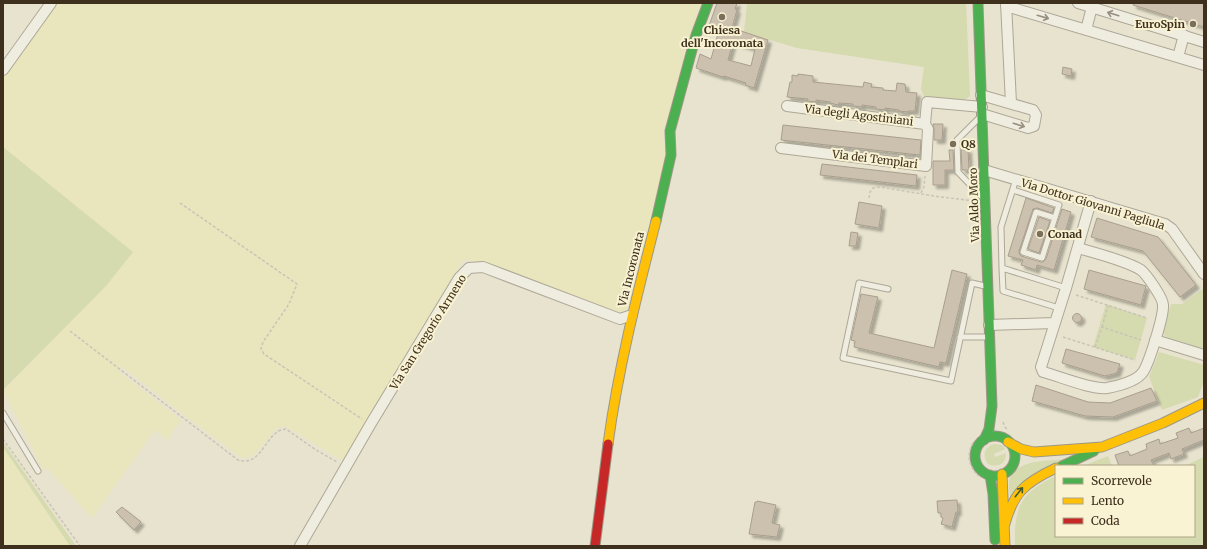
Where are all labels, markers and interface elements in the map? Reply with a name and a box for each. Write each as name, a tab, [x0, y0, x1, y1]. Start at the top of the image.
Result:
one-way arrow	[1107, 10, 1120, 17]
marker: Chiesa dell'Incoronata	[717, 12, 727, 22]
one-way arrow	[1037, 14, 1050, 21]
place label: EuroSpin	[1135, 17, 1186, 31]
marker: EuroSpin	[1188, 19, 1198, 29]
place label: Chiesa dell'Incoronata	[681, 23, 763, 50]
street label: Via degli Agostiniani	[803, 101, 915, 129]
one-way arrow	[1013, 122, 1026, 129]
place label: Q8	[961, 137, 976, 151]
marker: Q8	[948, 139, 958, 149]
street label: Via dei Templari	[830, 147, 919, 171]
street label: Via Aldo Moro	[966, 167, 982, 244]
street label: Via Dottor Giovanni Pagliula	[1018, 175, 1167, 233]
place label: Conad	[1048, 227, 1082, 241]
marker: Conad	[1035, 229, 1045, 239]
street label: Via Incoronata	[615, 230, 647, 309]
street label: Via San Gregorio Armeno	[386, 271, 470, 393]
legend	[1055, 465, 1195, 537]
text: Scorrevole	[1091, 473, 1152, 488]
one-way arrow	[1015, 487, 1024, 498]
text: Lento	[1091, 493, 1124, 508]
text: Coda	[1091, 513, 1120, 528]

